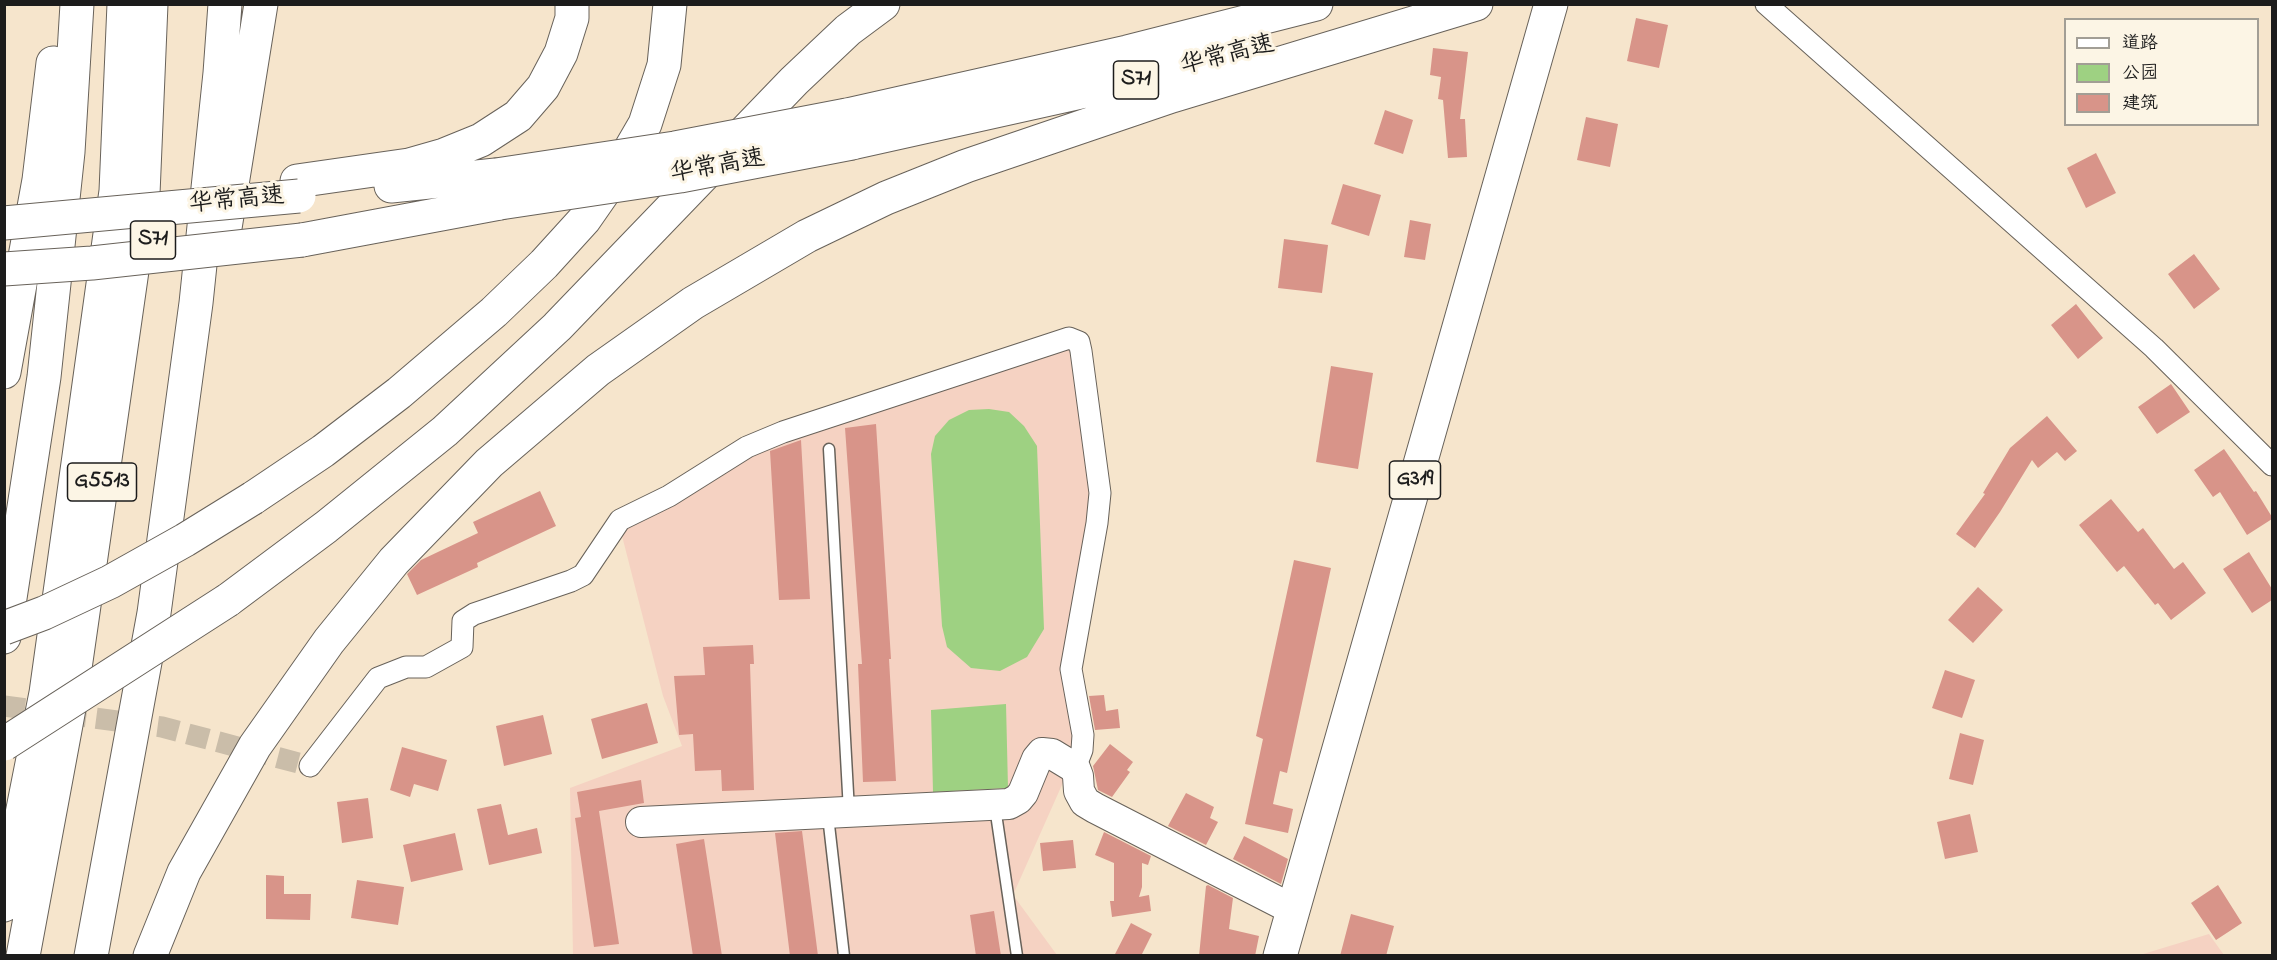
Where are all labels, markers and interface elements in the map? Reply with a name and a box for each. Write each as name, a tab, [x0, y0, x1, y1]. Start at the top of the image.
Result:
legend	[2064, 18, 2259, 126]
street label: 华常高速	[1178, 31, 1278, 83]
text: 道路	[2122, 31, 2158, 57]
road number: S71	[1114, 61, 1158, 99]
text: 公园	[2122, 61, 2158, 87]
text: 建筑	[2122, 91, 2158, 117]
street label: 华常高速	[668, 145, 768, 191]
street label: 华常高速	[188, 183, 286, 221]
road number: S71	[130, 221, 176, 259]
road number: G319	[1390, 461, 1440, 499]
road number: G5513	[68, 463, 136, 501]

